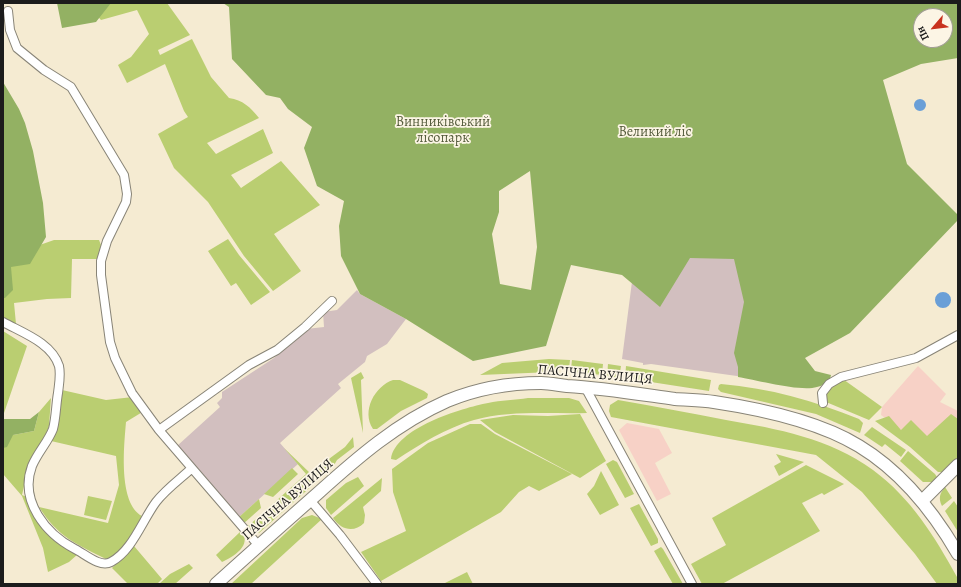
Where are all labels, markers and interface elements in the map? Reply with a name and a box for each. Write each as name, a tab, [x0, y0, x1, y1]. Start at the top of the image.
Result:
north arrow	[913, 8, 953, 48]
text: Пн	[913, 24, 933, 43]
park label: Винниківський лісопарк	[396, 115, 490, 148]
park label: Великий ліс	[618, 125, 692, 141]
street label: ПАСІЧНА ВУЛИЦЯ	[537, 362, 653, 388]
street label: ПАСІЧНА ВУЛИЦЯ	[239, 456, 337, 544]

